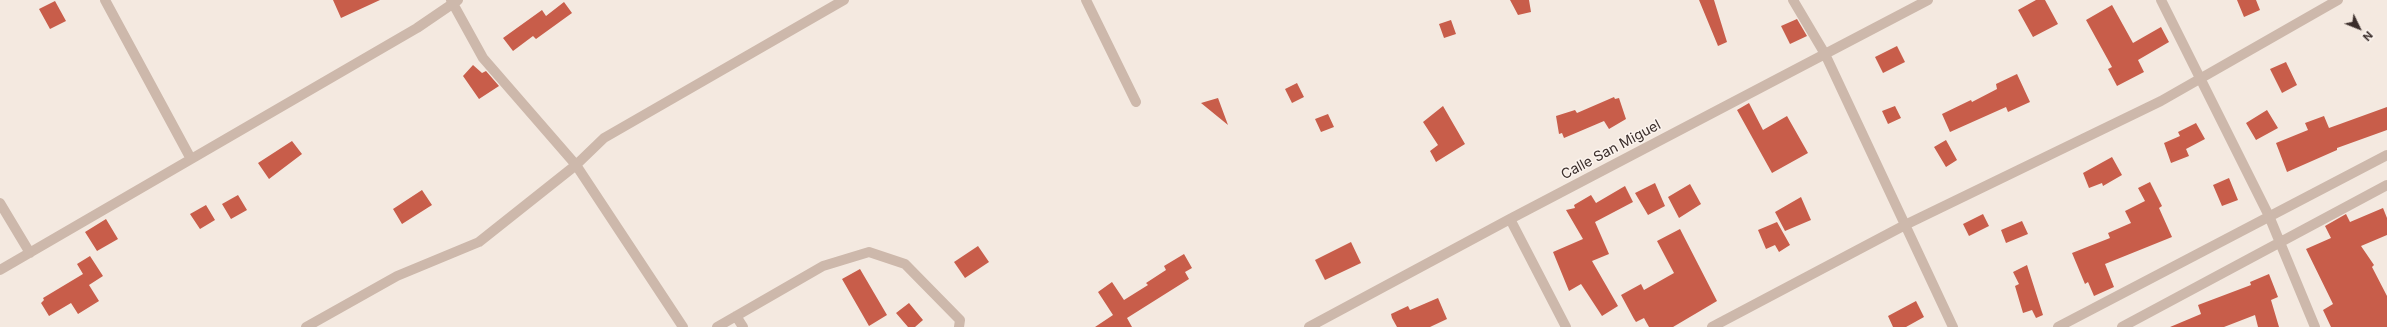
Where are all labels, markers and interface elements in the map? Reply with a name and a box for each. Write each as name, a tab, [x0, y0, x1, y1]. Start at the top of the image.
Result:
north arrow	[2339, 8, 2379, 48]
text: N	[2360, 28, 2376, 44]
street label: Calle San Miguel	[1558, 117, 1664, 183]

